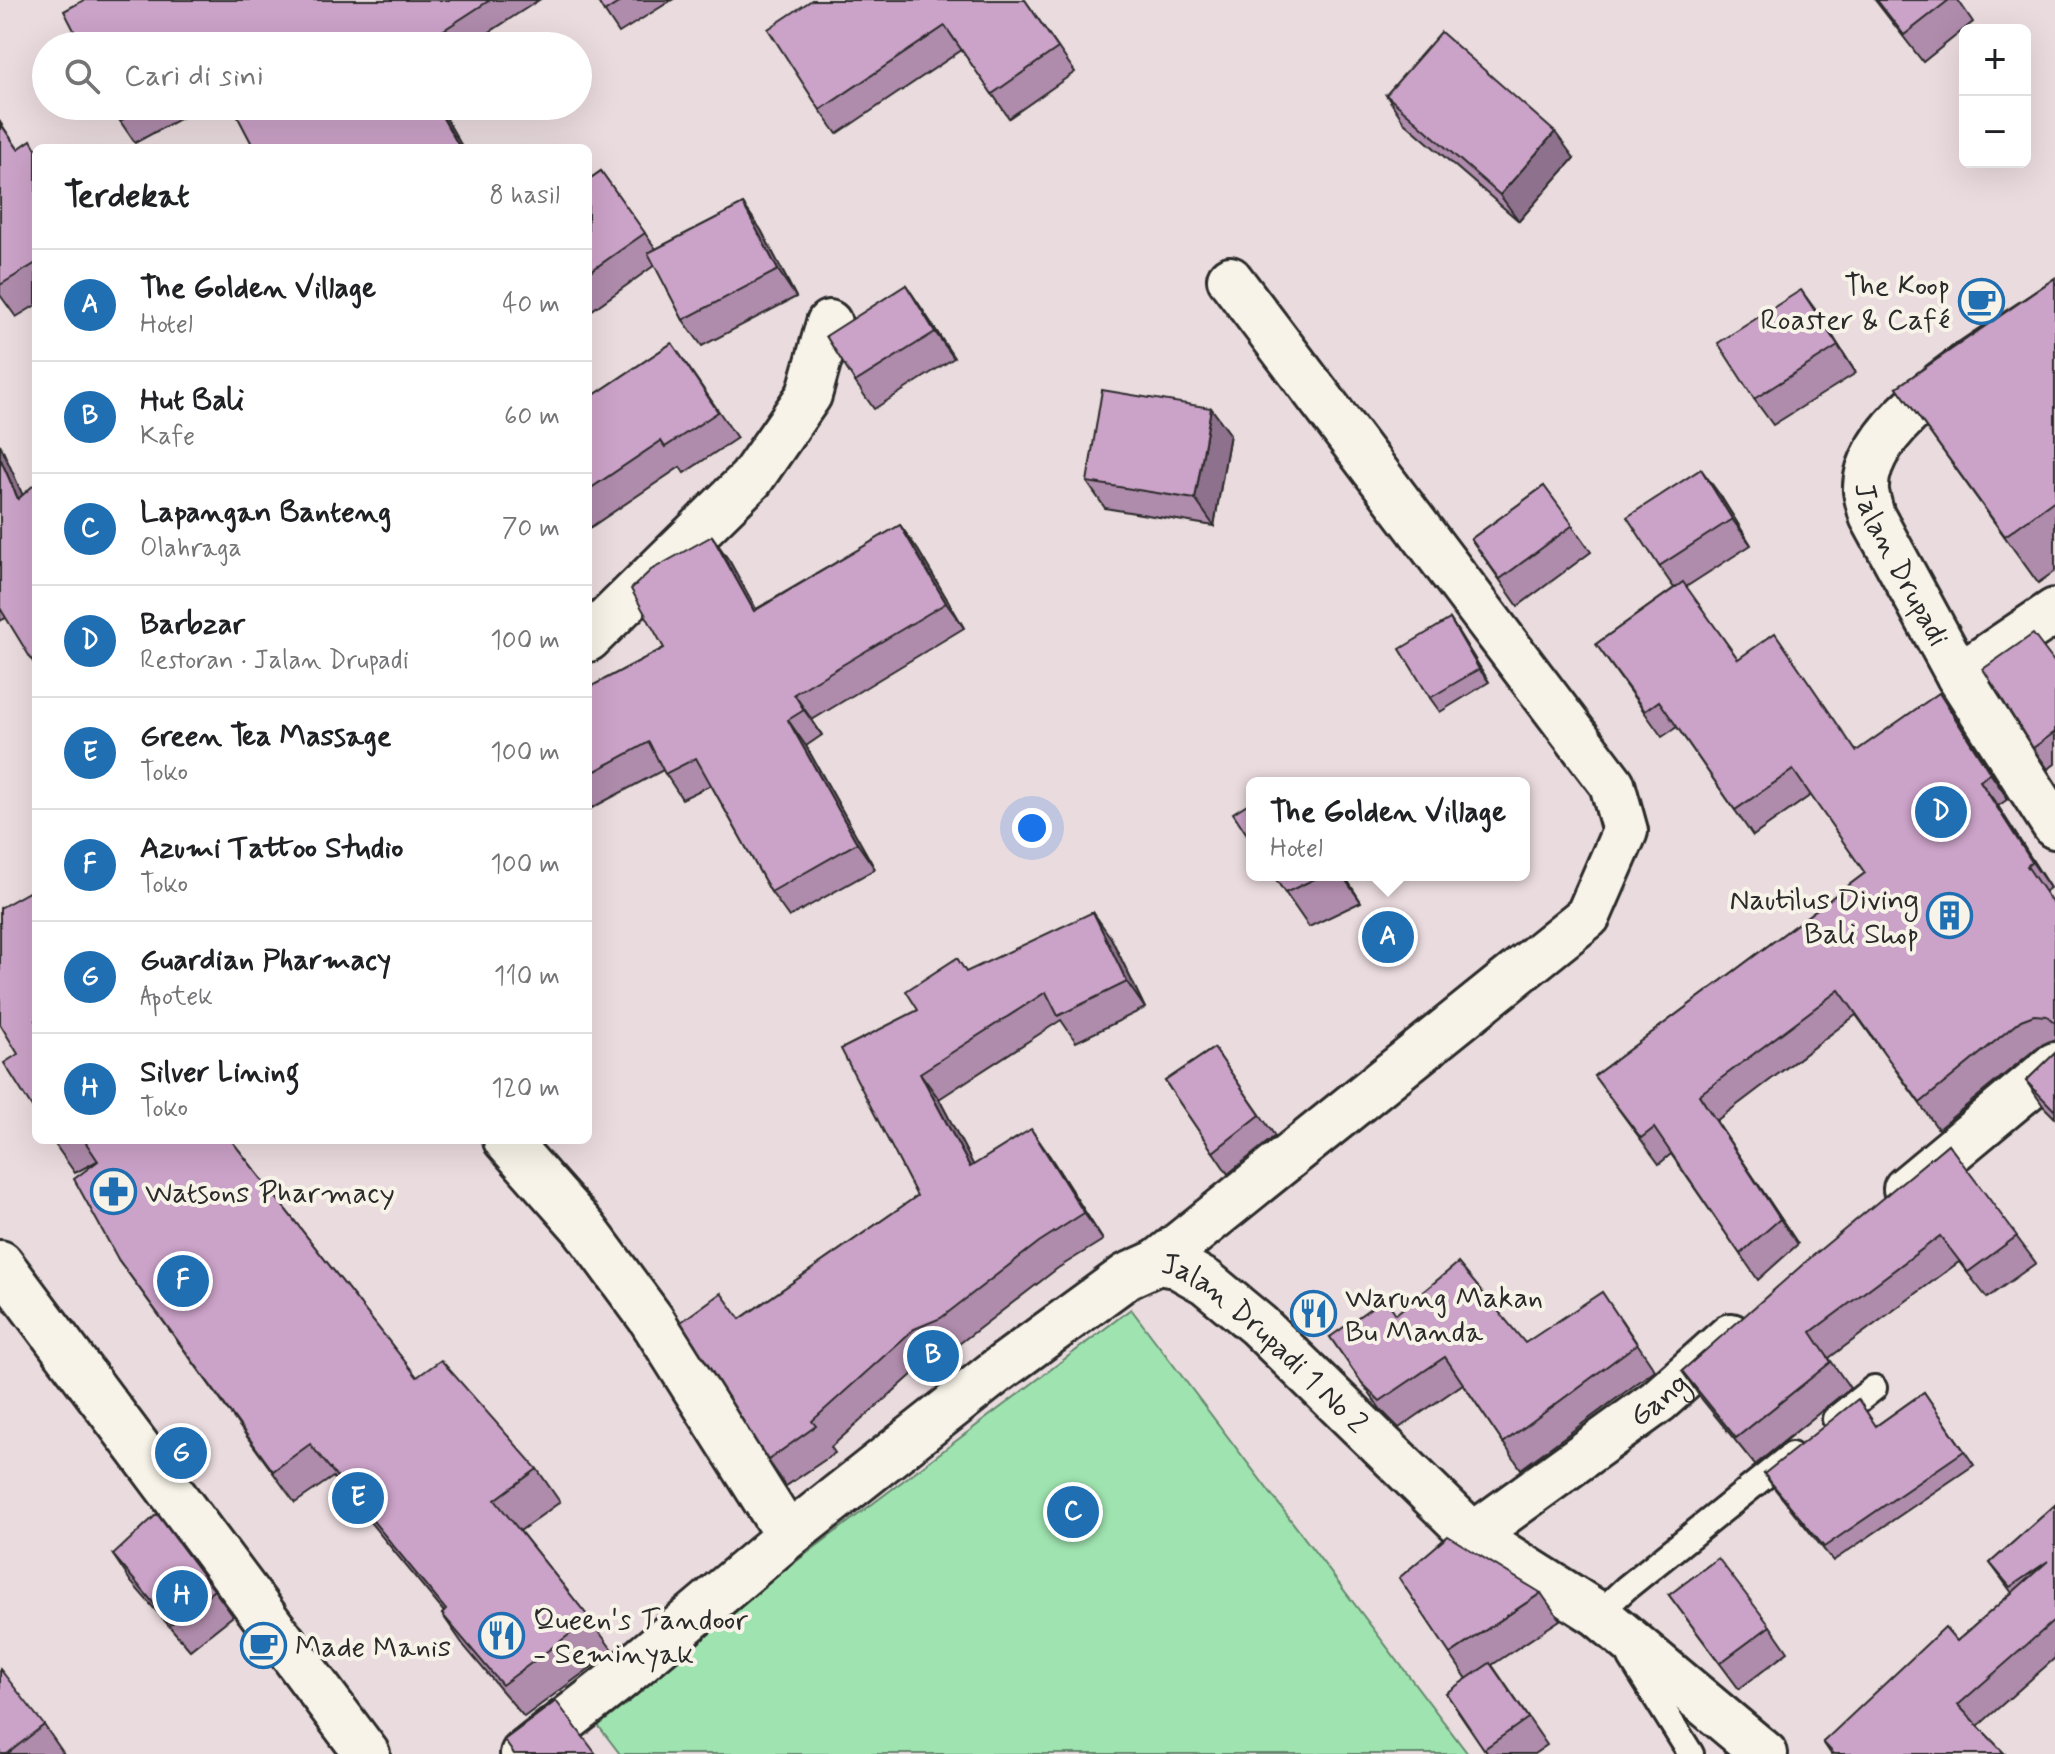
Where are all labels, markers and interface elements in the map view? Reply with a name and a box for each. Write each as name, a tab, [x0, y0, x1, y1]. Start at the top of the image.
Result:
map controls	[1959, 24, 2031, 168]
button: +	[1959, 24, 2031, 96]
search box	[32, 32, 592, 120]
icon: search	[60, 54, 104, 98]
text: Cari di sini	[124, 57, 264, 96]
button: −	[1959, 96, 2031, 168]
text: Terdekat	[64, 174, 190, 219]
text: 8 hasil	[489, 179, 560, 213]
place label: The Koop Roaster & Café	[1760, 267, 1950, 340]
text: The Golden Village	[140, 269, 376, 308]
cafe icon: The Koop Roaster & Café	[1957, 278, 2005, 326]
text: A	[81, 288, 99, 322]
text: 40 m	[502, 288, 560, 322]
text: Hotel	[140, 308, 193, 342]
text: Hut Bali	[140, 381, 244, 420]
text: B	[82, 400, 98, 434]
text: 60 m	[504, 400, 560, 434]
text: Kafe	[140, 420, 195, 454]
street label: Jalan Drupadi	[1844, 480, 1957, 653]
text: Lapangan Banteng	[140, 493, 391, 532]
text: C	[81, 512, 99, 546]
text: 70 m	[502, 512, 560, 546]
text: Olahraga	[140, 532, 242, 566]
text: Barbzar	[140, 605, 245, 644]
text: D	[81, 624, 99, 658]
text: 100 m	[490, 624, 560, 658]
text: Restoran · Jalan Drupadi	[140, 644, 409, 678]
text: Green Tea Massage	[140, 717, 392, 756]
text: E	[82, 736, 98, 770]
text: 100 m	[490, 736, 560, 770]
text: Toko	[140, 756, 188, 790]
popup	[1246, 777, 1530, 881]
pin: D	[1915, 782, 1967, 842]
text: The Golden Village	[1270, 793, 1506, 832]
your location	[1012, 808, 1052, 848]
text: Azumi Tattoo Studio	[140, 829, 403, 868]
text: Hotel	[1270, 832, 1323, 866]
text: F	[83, 848, 97, 882]
text: 100 m	[490, 848, 560, 882]
text: Toko	[140, 868, 188, 902]
place label: Nautilus Diving Bali Shop	[1729, 881, 1919, 954]
building icon: Nautilus Diving Bali Shop	[1926, 892, 1974, 940]
pin: A	[1362, 907, 1414, 967]
text: Guardian Pharmacy	[140, 941, 391, 980]
text: G	[81, 960, 99, 994]
text: 110 m	[494, 960, 560, 994]
text: Apotek	[140, 980, 213, 1014]
text: Silver Lining	[140, 1053, 300, 1092]
text: H	[82, 1072, 98, 1106]
text: 120 m	[491, 1072, 560, 1106]
text: Toko	[140, 1092, 188, 1126]
pharmacy icon: Watsons Pharmacy	[90, 1168, 138, 1216]
place label: Watsons Pharmacy	[145, 1174, 395, 1213]
street label: Jalan Drupadi 1 No 2	[1158, 1245, 1376, 1443]
pin: F	[157, 1251, 209, 1311]
place label: Warung Makan Bu Manda	[1345, 1279, 1543, 1352]
restaurant icon: Warung Makan Bu Manda	[1290, 1290, 1338, 1338]
pin: B	[907, 1326, 959, 1386]
street label: Gang	[1622, 1365, 1699, 1436]
pin: G	[155, 1423, 207, 1483]
pin: E	[332, 1468, 384, 1528]
pin: C	[1047, 1482, 1099, 1542]
pin: H	[156, 1566, 208, 1626]
place label: Queen's Tandoor - Seminyak	[533, 1601, 748, 1674]
restaurant icon: Queen's Tandoor - Seminyak	[478, 1612, 526, 1660]
cafe icon: Made Manis	[240, 1622, 288, 1670]
place label: Made Manis	[295, 1628, 451, 1667]

